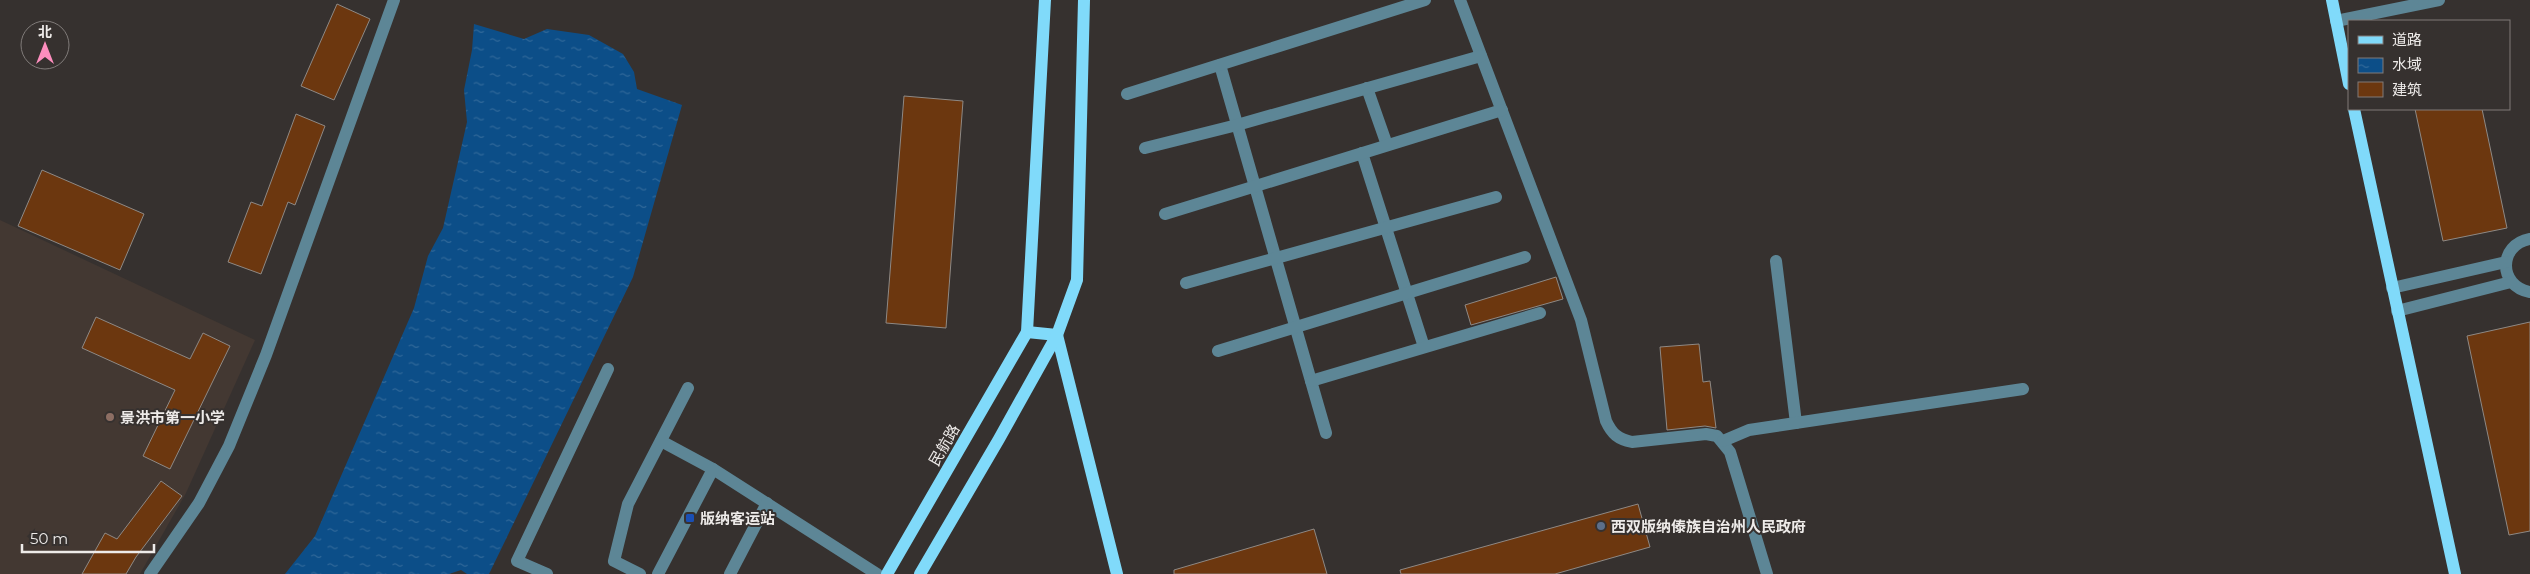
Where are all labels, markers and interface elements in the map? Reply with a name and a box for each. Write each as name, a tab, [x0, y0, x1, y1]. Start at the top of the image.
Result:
north arrow	[20, 20, 70, 70]
legend	[2348, 20, 2510, 110]
text: 北	[38, 23, 52, 41]
text: 道路	[2392, 30, 2422, 49]
text: 水域	[2392, 55, 2422, 74]
text: 建筑	[2392, 80, 2422, 99]
place label: 景洪市第一小学	[120, 408, 225, 427]
marker: 景洪市第一小学	[104, 411, 116, 423]
street label: 民航路	[925, 421, 963, 469]
place label: 版纳客运站	[700, 509, 775, 528]
marker: 版纳客运站	[684, 512, 696, 524]
place label: 西双版纳傣族自治州人民政府	[1611, 517, 1806, 536]
marker: 西双版纳傣族自治州人民政府	[1595, 520, 1607, 532]
scale bar	[22, 522, 155, 554]
text: 50 m	[30, 529, 68, 548]

